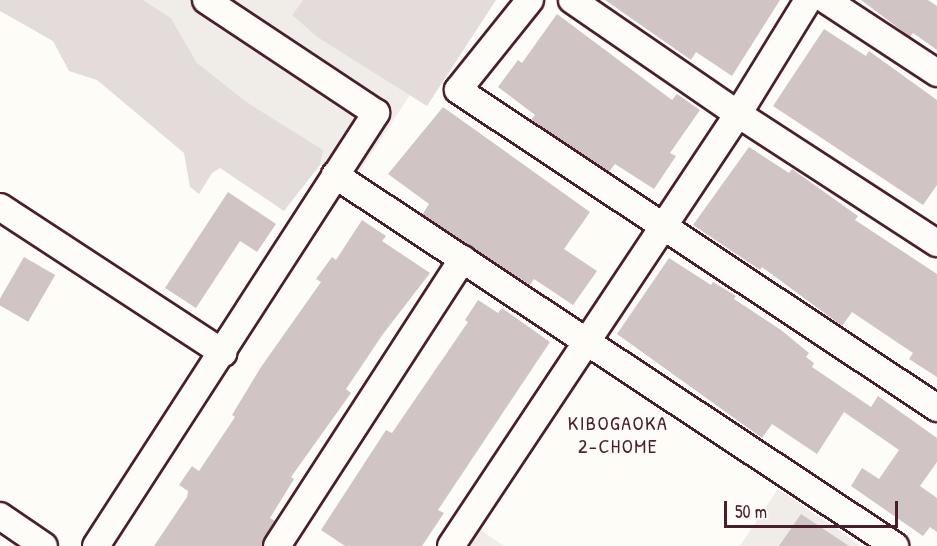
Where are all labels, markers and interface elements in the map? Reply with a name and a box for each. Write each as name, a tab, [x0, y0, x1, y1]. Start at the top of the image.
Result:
district label: KIBOGAOKA 2-CHOME	[568, 411, 668, 458]
scale bar	[727, 489, 901, 527]
text: 50 m	[735, 499, 767, 524]

